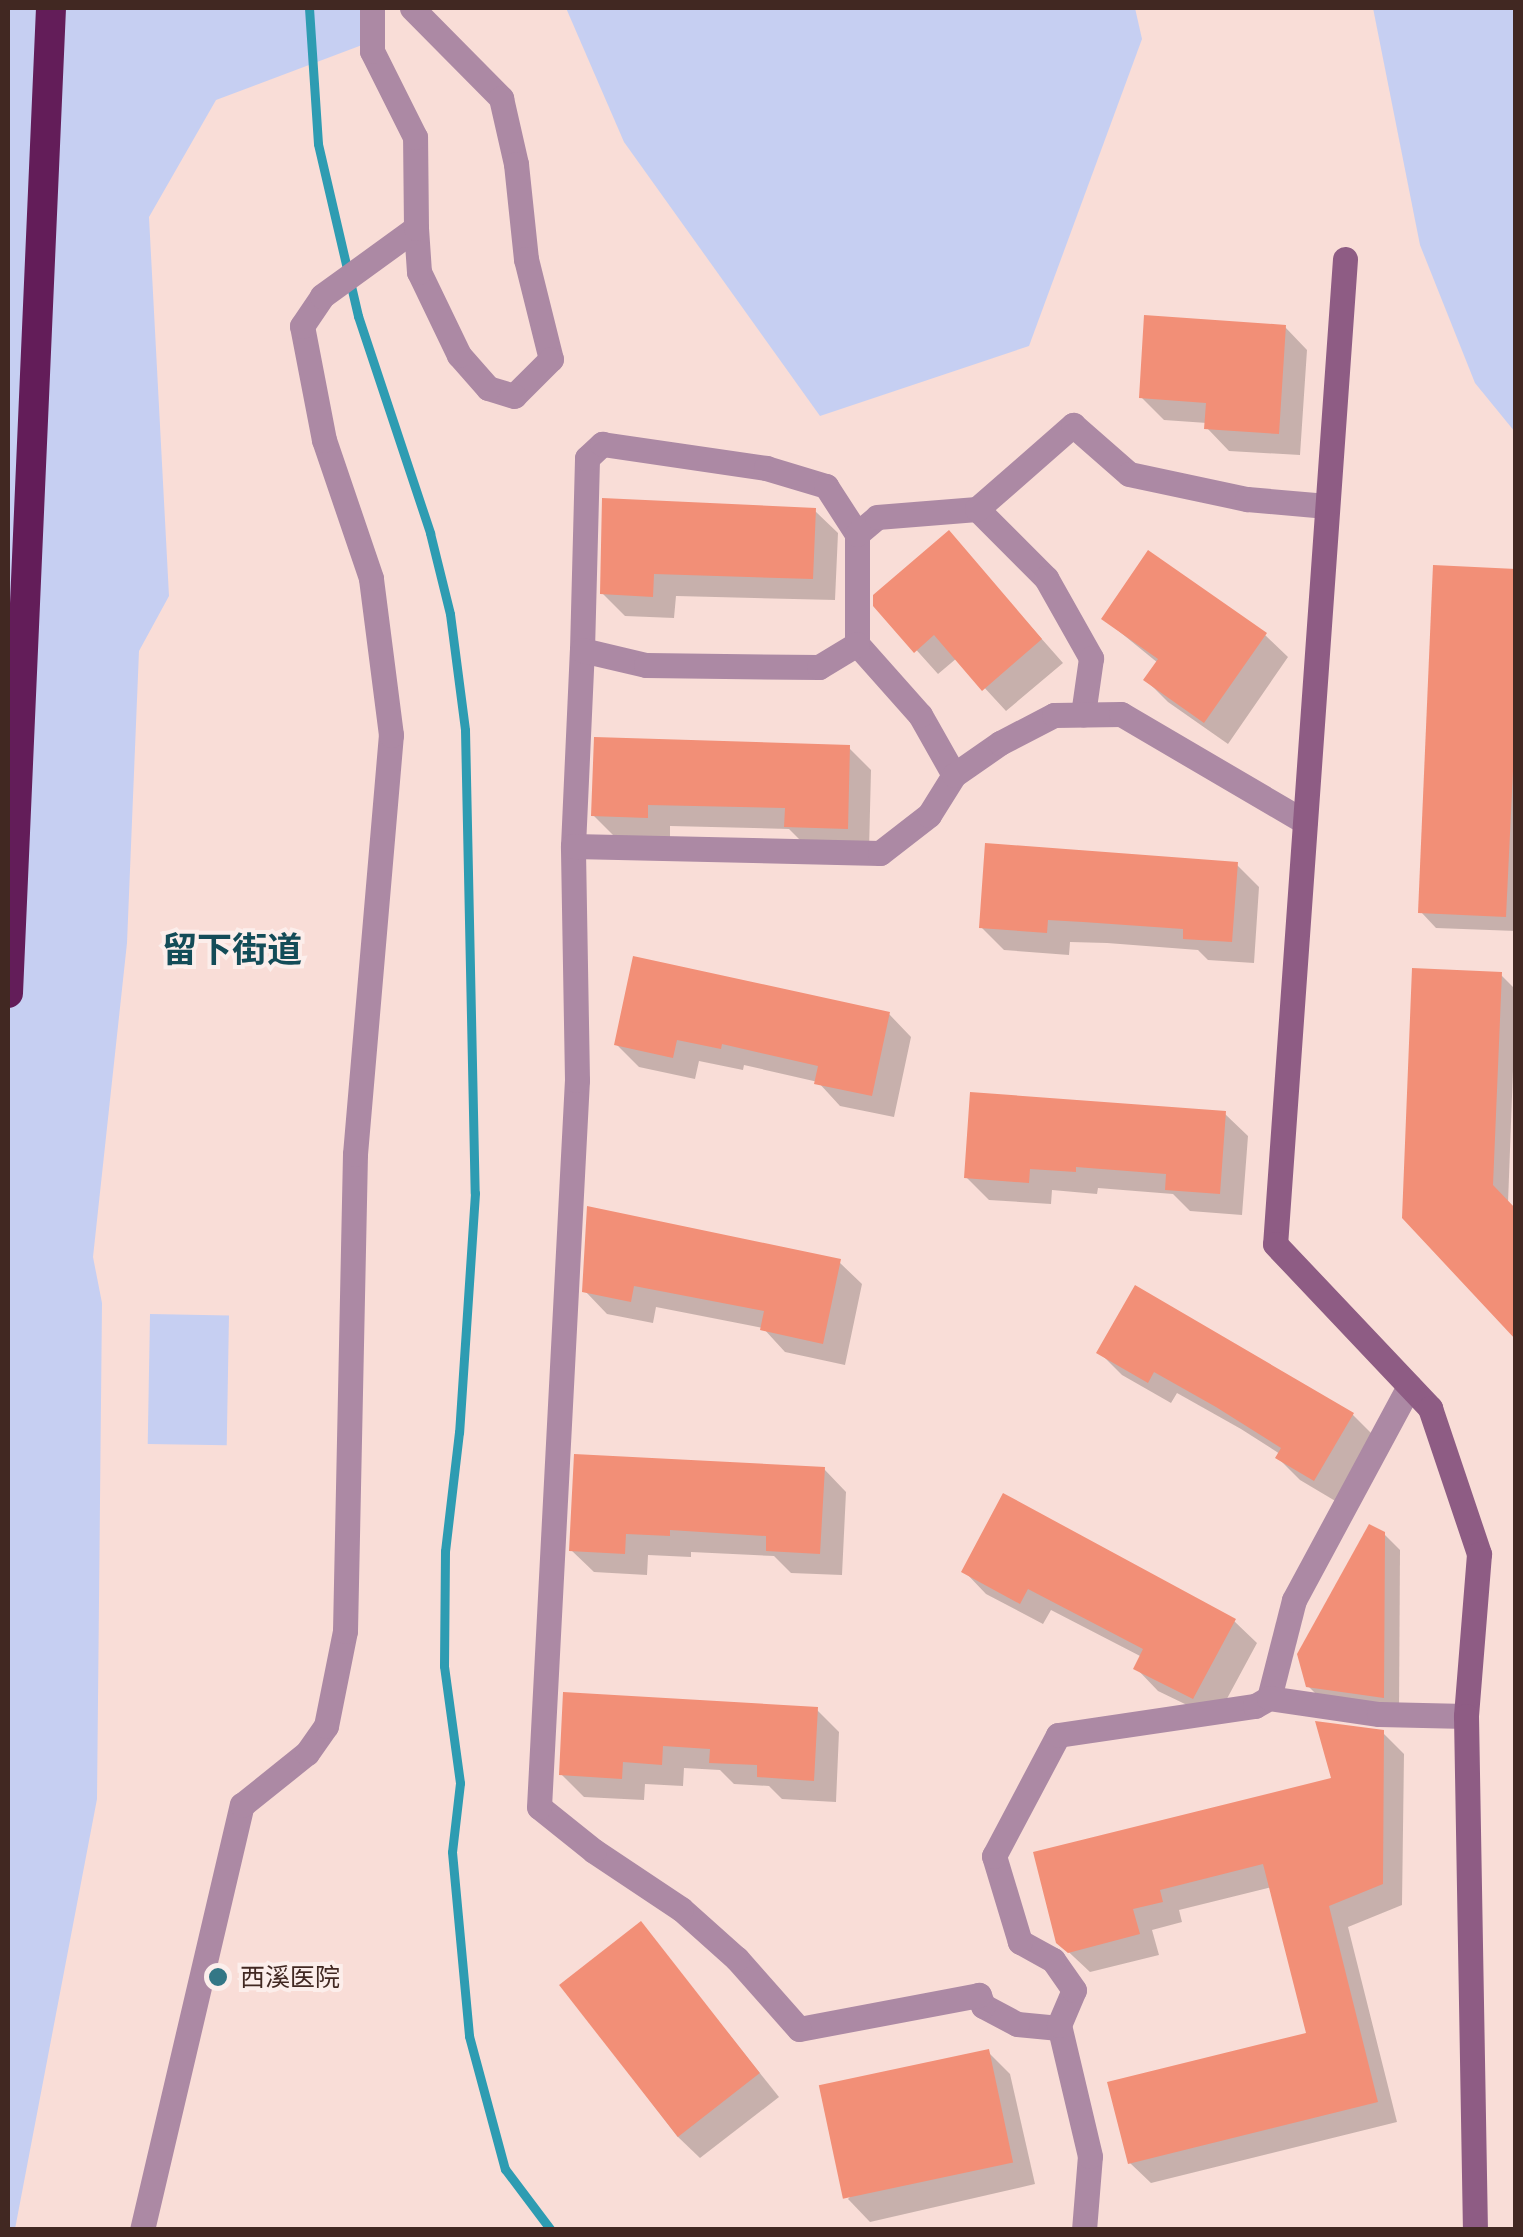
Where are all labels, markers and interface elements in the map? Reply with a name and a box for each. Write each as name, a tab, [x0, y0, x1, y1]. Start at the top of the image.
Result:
district label: 留下街道	[162, 928, 302, 970]
place label: 西溪医院	[240, 1962, 340, 1992]
marker: 西溪医院	[205, 1964, 231, 1990]

